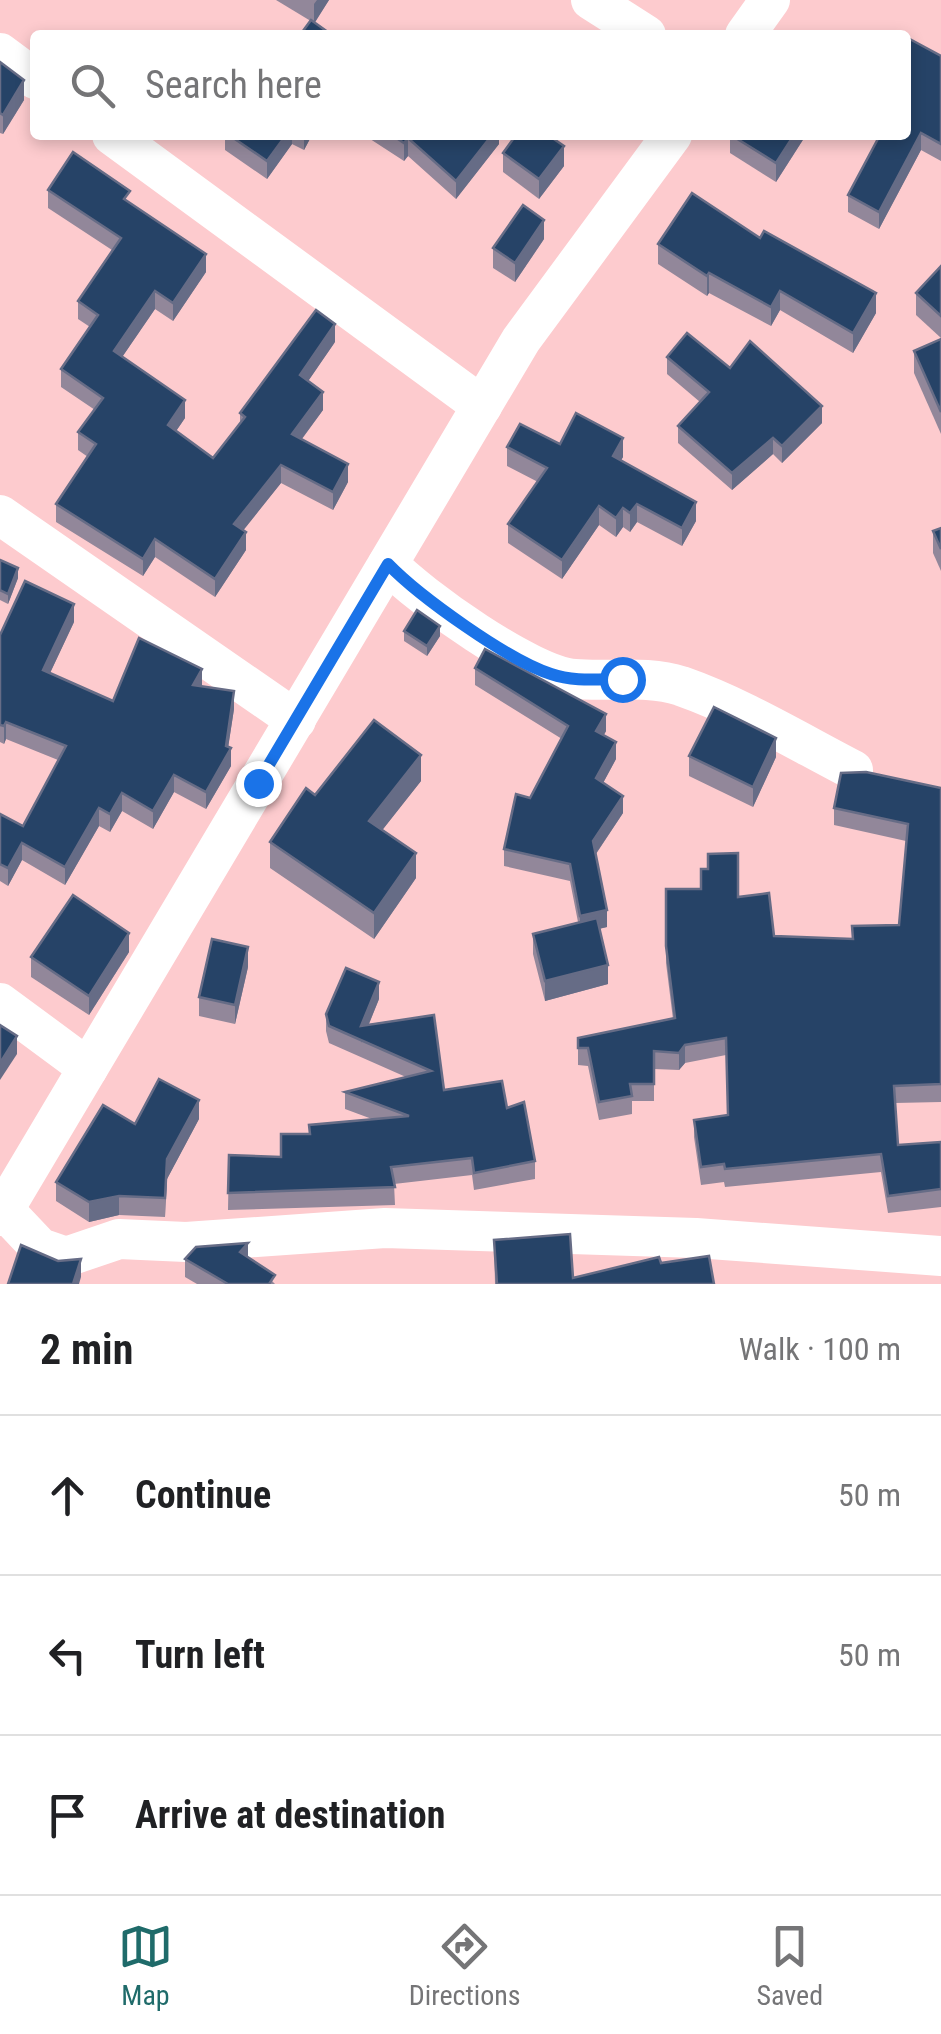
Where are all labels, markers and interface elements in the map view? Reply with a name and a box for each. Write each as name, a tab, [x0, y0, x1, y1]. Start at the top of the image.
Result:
search box	[30, 30, 911, 140]
icon: search	[65, 58, 120, 113]
text: Search here	[145, 63, 322, 107]
route start	[600, 657, 646, 703]
route end	[236, 761, 282, 807]
text: 2 min	[40, 1325, 133, 1374]
text: Walk · 100 m	[739, 1330, 901, 1368]
icon: ahead	[40, 1468, 95, 1523]
text: Continue	[135, 1473, 271, 1517]
text: 50 m	[838, 1476, 901, 1514]
icon: left	[40, 1628, 95, 1683]
text: Turn left	[135, 1633, 265, 1677]
text: 50 m	[838, 1636, 901, 1674]
icon: arrive	[40, 1788, 95, 1843]
text: Arrive at destination	[135, 1793, 445, 1837]
tab: Map	[118, 1919, 173, 2012]
tab: Directions	[409, 1919, 521, 2012]
tab: Saved	[756, 1919, 823, 2012]

